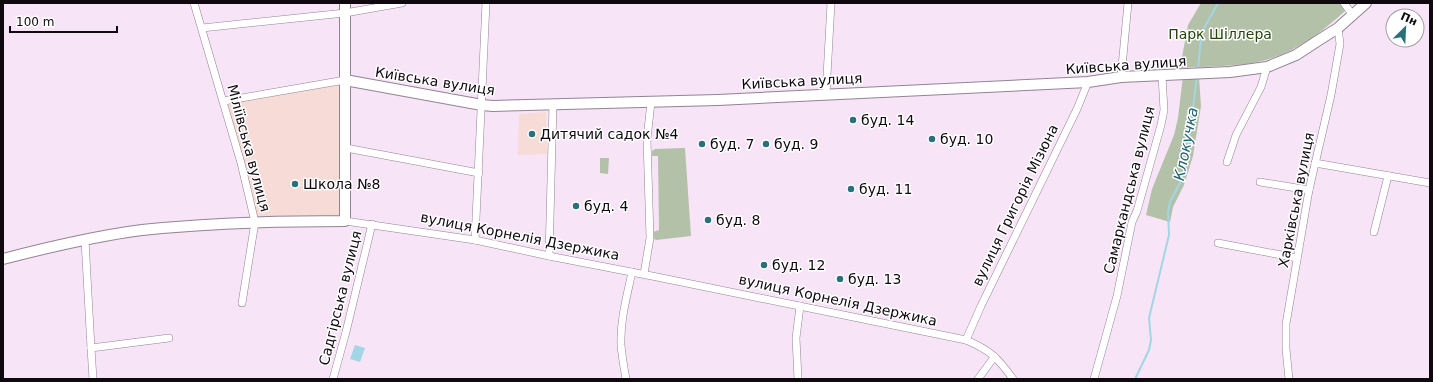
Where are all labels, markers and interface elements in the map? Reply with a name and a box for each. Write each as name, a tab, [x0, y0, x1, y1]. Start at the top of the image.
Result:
scale bar	[10, 8, 117, 34]
north arrow	[1385, 8, 1425, 48]
text: Пн	[1399, 10, 1419, 29]
text: 100 m	[16, 15, 54, 29]
park label: Парк Шіллера	[1168, 26, 1272, 42]
street label: Київська вулиця	[1065, 53, 1187, 77]
street label: Київська вулиця	[374, 64, 496, 98]
street label: Київська вулиця	[741, 70, 863, 92]
street label: Міліївська вулиця	[224, 83, 274, 213]
street label: Самаркандська вулиця	[1100, 105, 1158, 275]
water label: Клокучка	[1170, 106, 1202, 182]
place label: буд. 14	[861, 112, 914, 128]
marker: буд. 14	[848, 115, 858, 125]
street label: вулиця Григорія Мізюна	[969, 121, 1061, 289]
place label: Дитячий садок №4	[540, 126, 679, 142]
marker: Дитячий садок №4	[527, 129, 537, 139]
place label: буд. 10	[940, 131, 993, 147]
street label: Харківська вулиця	[1275, 131, 1317, 269]
marker: буд. 10	[927, 134, 937, 144]
place label: буд. 7	[710, 136, 754, 152]
place label: буд. 9	[774, 136, 818, 152]
marker: буд. 7	[697, 139, 707, 149]
marker: буд. 9	[761, 139, 771, 149]
place label: Школа №8	[303, 176, 380, 192]
marker: Школа №8	[290, 179, 300, 189]
place label: буд. 11	[859, 181, 912, 197]
marker: буд. 11	[846, 184, 856, 194]
place label: буд. 4	[584, 198, 628, 214]
marker: буд. 4	[571, 201, 581, 211]
street label: вулиця Корнелія Дзержика	[419, 209, 621, 263]
place label: буд. 8	[716, 212, 760, 228]
marker: буд. 8	[703, 215, 713, 225]
street label: Садгірська вулиця	[316, 229, 364, 367]
place label: буд. 12	[772, 257, 825, 273]
marker: буд. 12	[759, 260, 769, 270]
street label: вулиця Корнелія Дзержика	[737, 271, 939, 329]
place label: буд. 13	[848, 271, 901, 287]
marker: буд. 13	[835, 274, 845, 284]

